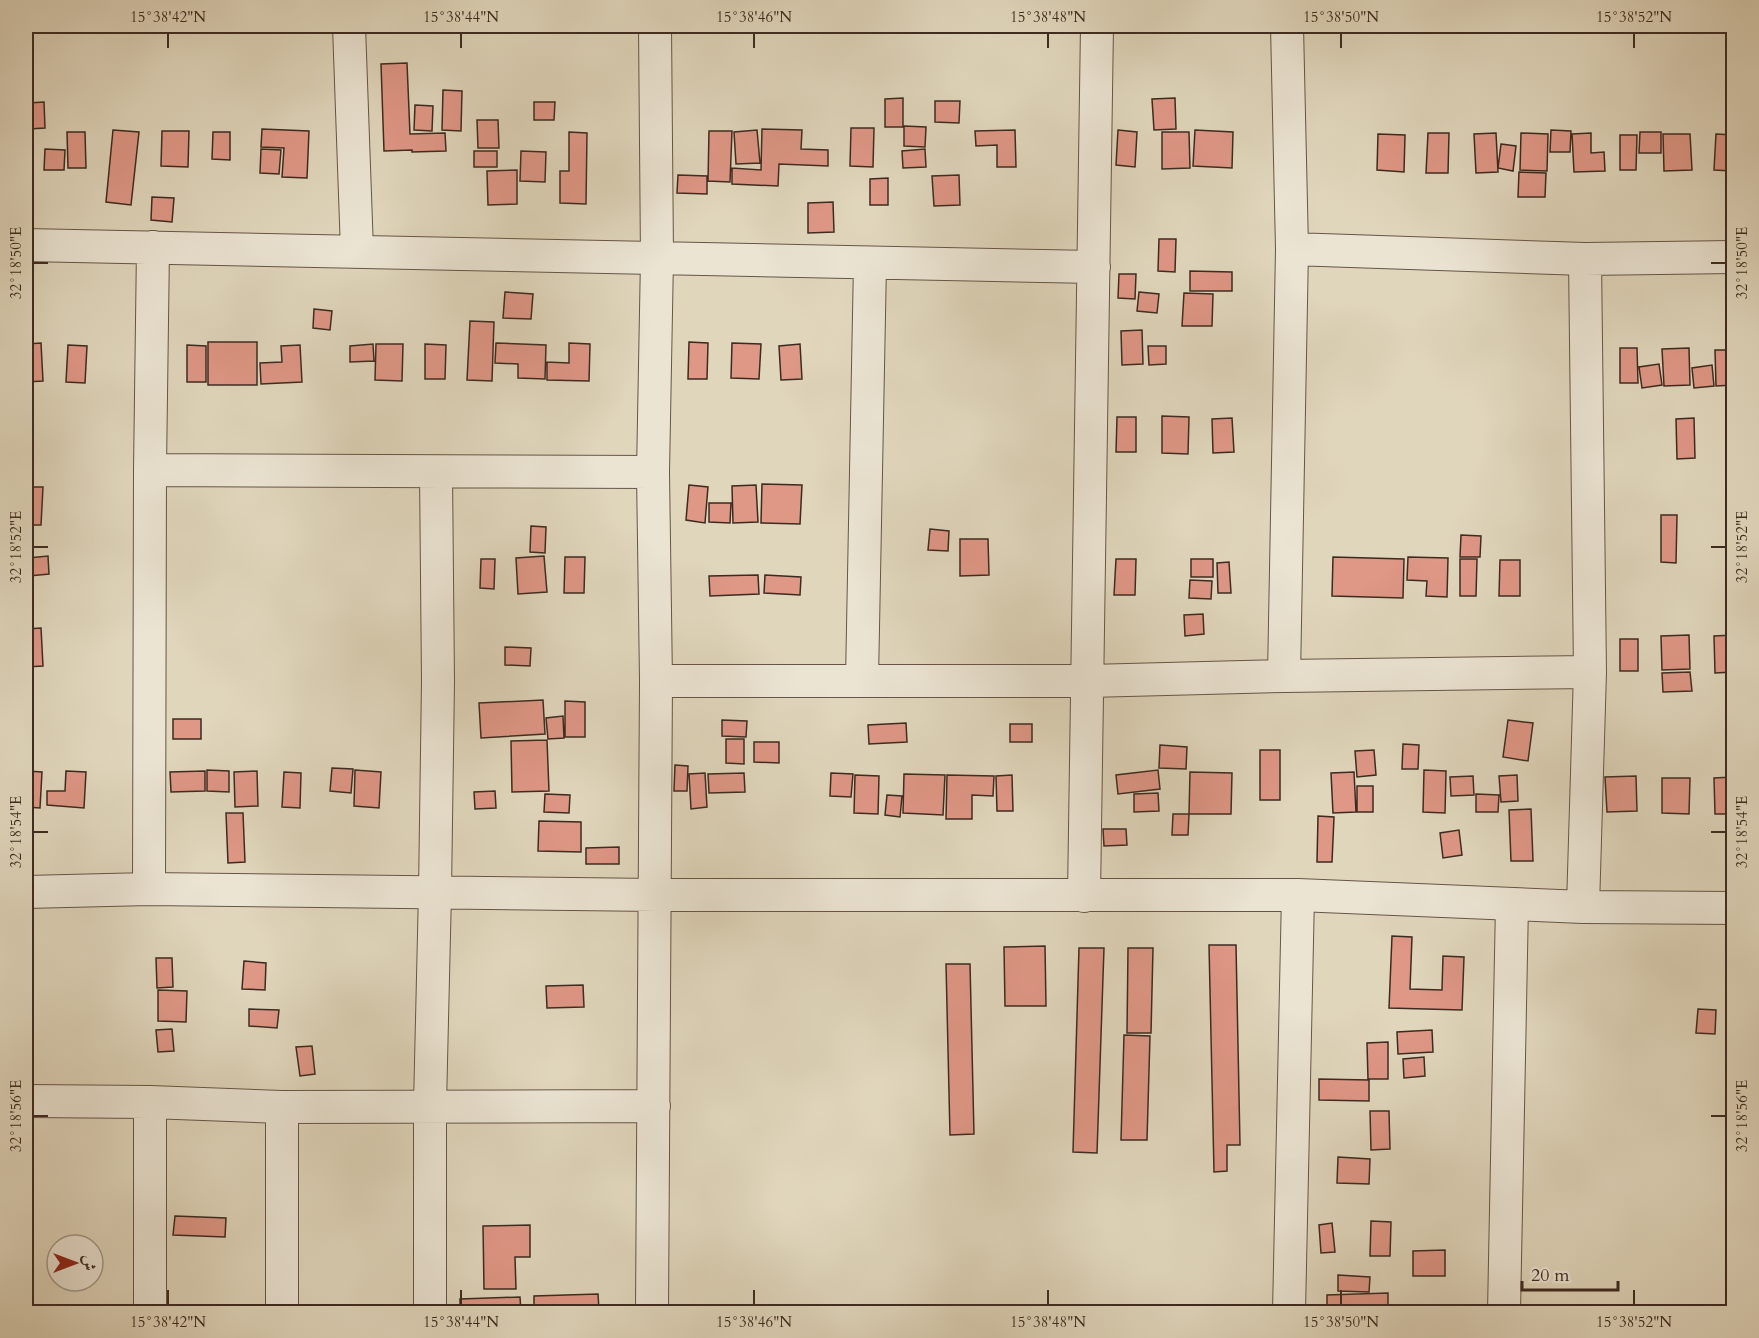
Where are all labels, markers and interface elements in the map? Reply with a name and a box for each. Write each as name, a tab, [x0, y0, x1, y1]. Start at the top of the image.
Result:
text: 15°38'42"N	[130, 7, 206, 27]
text: 15°38'44"N	[423, 7, 499, 27]
text: 15°38'46"N	[716, 7, 792, 27]
text: 15°38'48"N	[1010, 7, 1086, 27]
text: 15°38'50"N	[1303, 7, 1379, 27]
text: 15°38'52"N	[1596, 7, 1672, 27]
text: 32°18'50"E	[6, 227, 26, 299]
text: 32°18'50"E	[1732, 227, 1752, 299]
text: 32°18'52"E	[6, 511, 26, 583]
text: 32°18'52"E	[1732, 511, 1752, 583]
text: 32°18'54"E	[6, 796, 26, 868]
text: 32°18'54"E	[1732, 796, 1752, 868]
text: 32°18'56"E	[6, 1080, 26, 1152]
text: 32°18'56"E	[1732, 1080, 1752, 1152]
north arrow	[45, 1233, 105, 1293]
scale bar	[1522, 1254, 1618, 1292]
text: ش	[78, 1255, 100, 1271]
text: 20 m	[1531, 1263, 1570, 1288]
text: 15°38'42"N	[130, 1312, 206, 1332]
text: 15°38'44"N	[423, 1312, 499, 1332]
text: 15°38'46"N	[716, 1312, 792, 1332]
text: 15°38'48"N	[1010, 1312, 1086, 1332]
text: 15°38'50"N	[1303, 1312, 1379, 1332]
text: 15°38'52"N	[1596, 1312, 1672, 1332]

